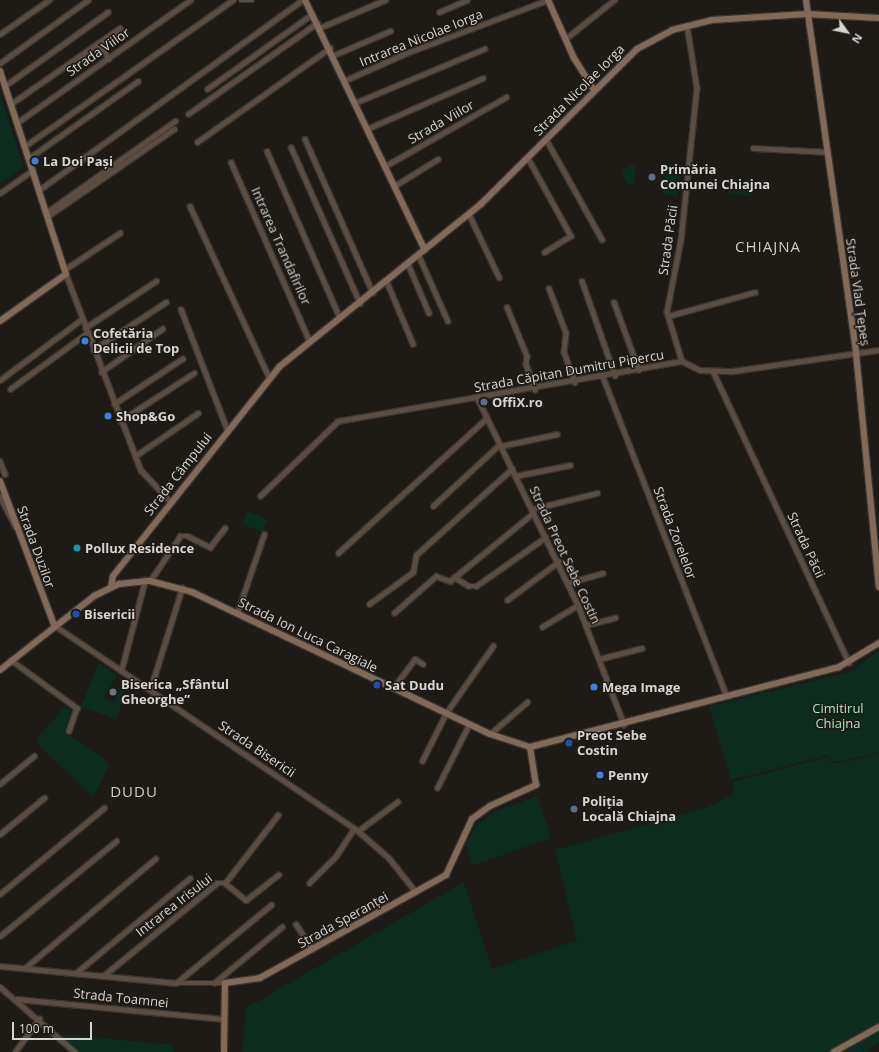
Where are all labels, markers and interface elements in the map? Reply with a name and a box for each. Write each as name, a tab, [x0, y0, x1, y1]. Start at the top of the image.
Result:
street label: Intrarea Nicolae Iorga	[357, 6, 485, 70]
north arrow	[827, 12, 867, 52]
street label: Strada Viilor	[63, 25, 133, 79]
text: N	[849, 31, 866, 47]
street label: Strada Nicolae Iorga	[530, 41, 628, 139]
street label: Strada Viilor	[405, 97, 477, 147]
place label: La Doi Pași	[43, 153, 113, 169]
marker: La Doi Pași	[30, 156, 40, 166]
place label: Primăria Comunei Chiajna	[660, 162, 770, 193]
marker: Primăria Comunei Chiajna	[647, 172, 657, 182]
street label: Intrarea Trandafirilor	[248, 185, 314, 307]
street label: Strada Păcii	[655, 204, 681, 276]
street label: Strada Vlad Țepeș	[843, 237, 873, 347]
district label: CHIAJNA	[735, 238, 801, 256]
place label: Cofetăria Delicii de Top	[93, 326, 179, 357]
marker: Cofetăria Delicii de Top	[80, 336, 90, 346]
street label: Strada Căpitan Dumitru Pipercu	[473, 347, 665, 395]
place label: OffiX.ro	[492, 394, 543, 410]
marker: OffiX.ro	[479, 397, 489, 407]
place label: Shop&Go	[116, 408, 175, 424]
marker: Shop&Go	[103, 411, 113, 421]
street label: Strada Câmpului	[141, 429, 215, 519]
street label: Strada Preot Sebe Costin	[526, 484, 604, 626]
street label: Strada Zorelelor	[650, 485, 700, 581]
street label: Strada Duzilor	[14, 504, 58, 590]
street label: Strada Păcii	[784, 510, 828, 580]
place label: Pollux Residence	[85, 540, 194, 556]
marker: Pollux Residence	[72, 543, 82, 553]
street label: Strada Ion Luca Caragiale	[236, 594, 380, 676]
place label: Bisericii	[84, 606, 135, 622]
marker: Bisericii	[71, 609, 81, 619]
place label: Biserica „Sfântul Gheorghe”	[121, 677, 229, 708]
place label: Sat Dudu	[385, 677, 444, 693]
place label: Mega Image	[602, 679, 680, 695]
marker: Sat Dudu	[372, 680, 382, 690]
marker: Mega Image	[589, 682, 599, 692]
marker: Biserica „Sfântul Gheorghe”	[108, 687, 118, 697]
park label: Cimitirul Chiajna	[812, 701, 864, 732]
street label: Strada Bisericii	[216, 718, 298, 780]
place label: Preot Sebe Costin	[577, 728, 647, 759]
marker: Preot Sebe Costin	[564, 738, 574, 748]
place label: Penny	[608, 767, 648, 783]
marker: Penny	[595, 770, 605, 780]
district label: DUDU	[110, 783, 158, 801]
place label: Poliția Locală Chiajna	[582, 794, 676, 825]
marker: Poliția Locală Chiajna	[569, 804, 579, 814]
street label: Intrarea Irisului	[133, 870, 215, 940]
street label: Strada Speranței	[295, 889, 391, 951]
street label: Strada Toamnei	[73, 985, 169, 1011]
scale bar	[14, 1014, 94, 1040]
text: 100 m	[19, 1020, 54, 1037]

